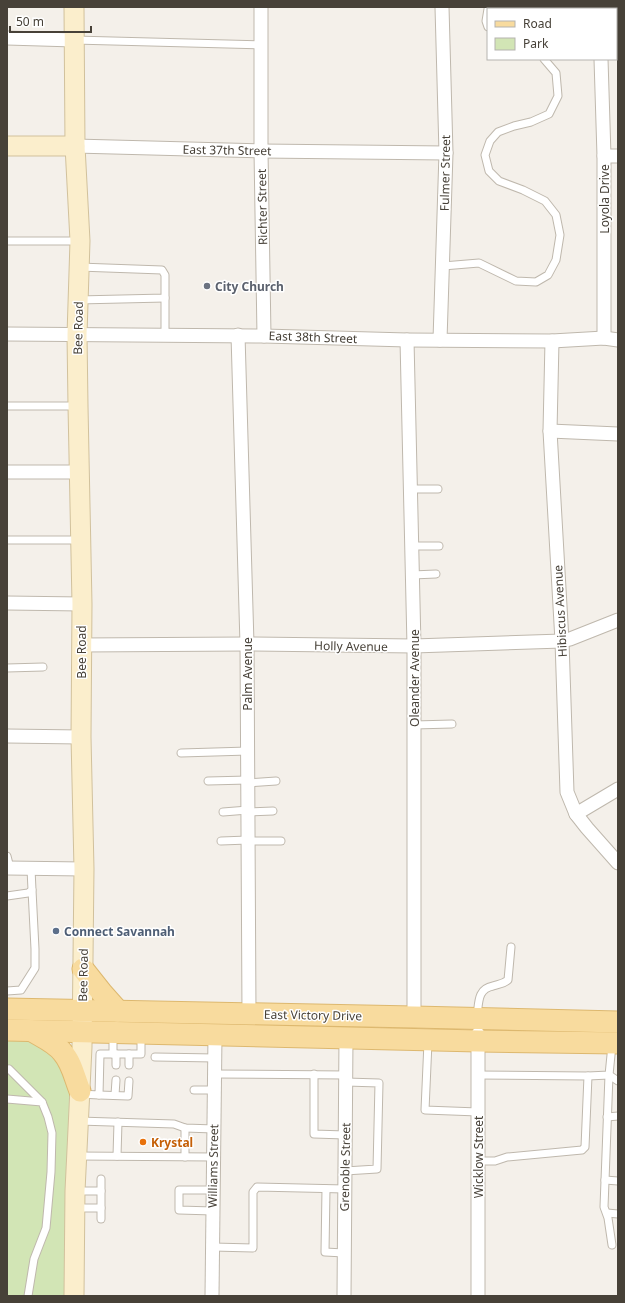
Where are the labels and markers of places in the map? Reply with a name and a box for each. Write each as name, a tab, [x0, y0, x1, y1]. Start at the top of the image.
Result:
place label: City Church	[215, 278, 284, 295]
marker: City Church	[202, 281, 212, 291]
place label: Connect Savannah	[64, 923, 175, 940]
marker: Connect Savannah	[51, 926, 61, 936]
place label: Krystal	[151, 1134, 193, 1151]
marker: Krystal	[138, 1137, 148, 1147]

